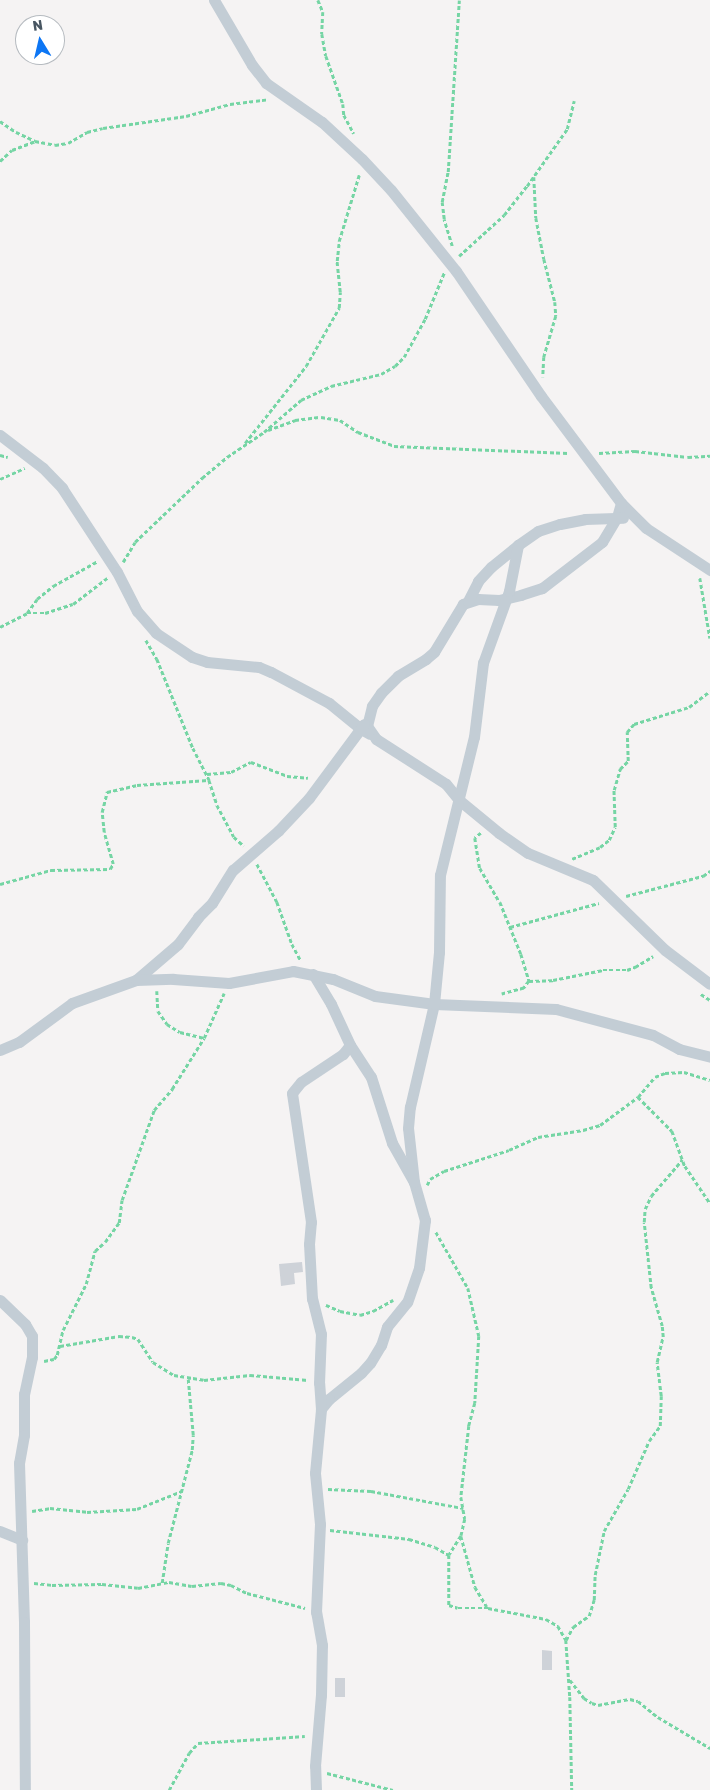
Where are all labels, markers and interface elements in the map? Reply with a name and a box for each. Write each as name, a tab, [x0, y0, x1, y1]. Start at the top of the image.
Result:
north arrow	[15, 15, 65, 65]
text: N	[31, 16, 44, 35]

